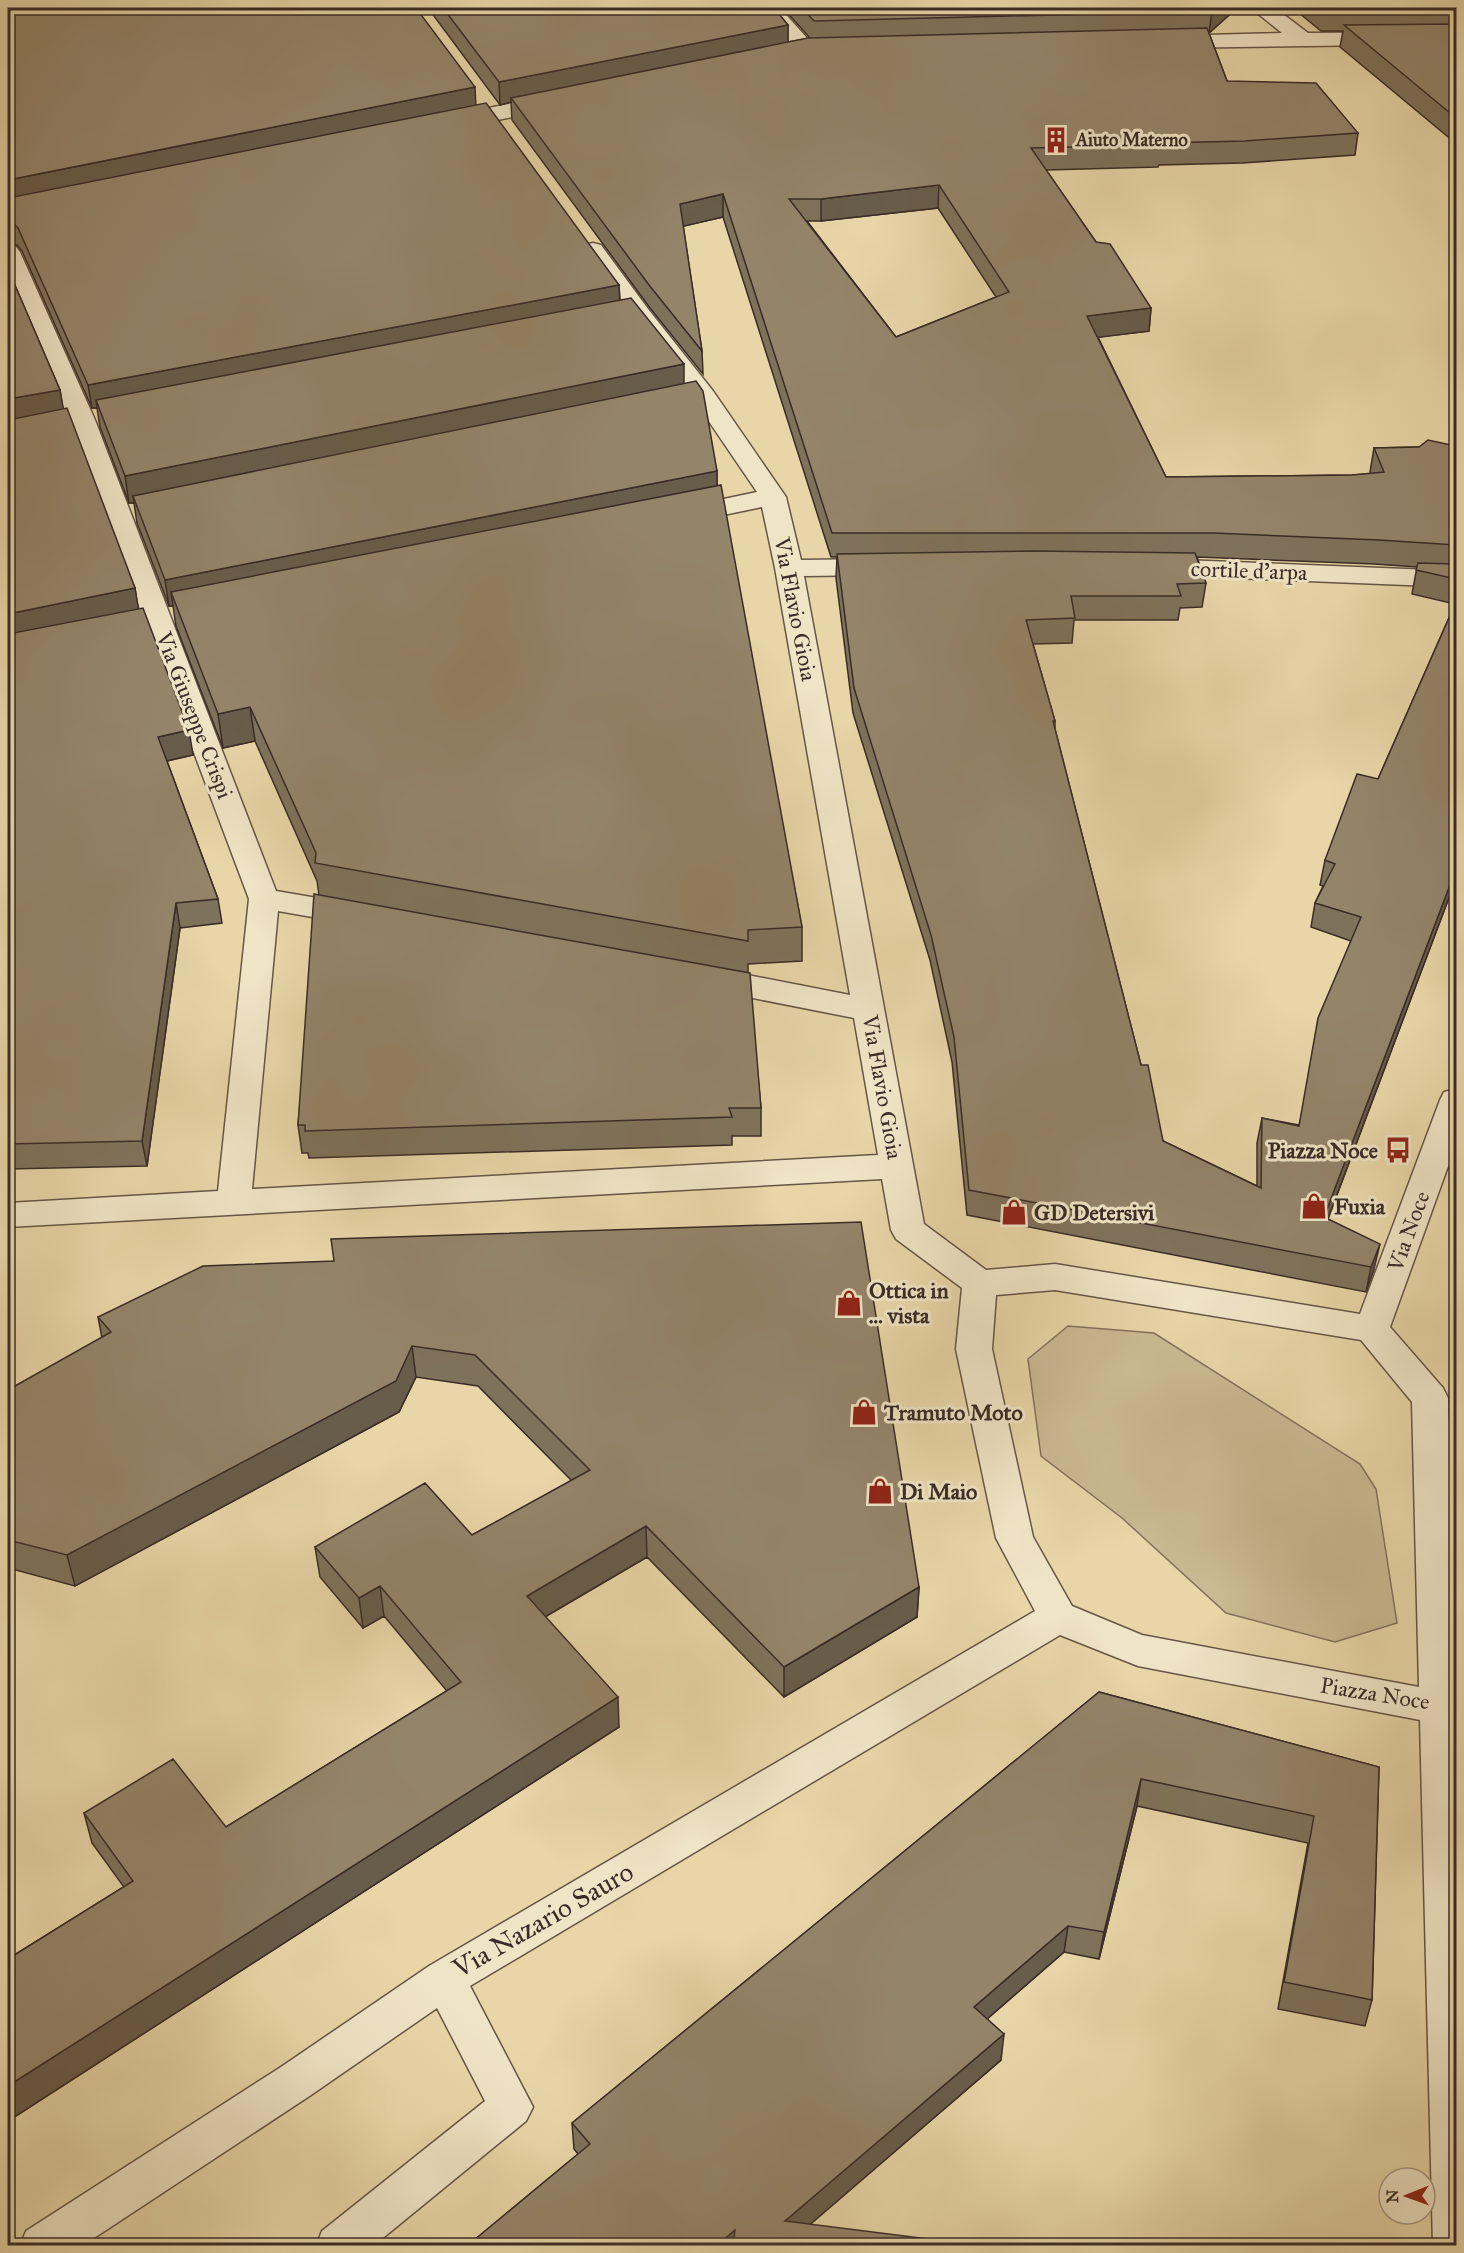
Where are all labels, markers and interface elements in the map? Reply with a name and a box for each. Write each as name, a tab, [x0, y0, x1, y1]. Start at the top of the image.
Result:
building icon: Aiuto Materno	[1041, 125, 1071, 155]
place label: Aiuto Materno	[1075, 129, 1188, 151]
street label: Via Flavio Gioia	[768, 534, 823, 684]
street label: cortile d'arpa	[1190, 555, 1308, 586]
street label: Via Giuseppe Crispi	[150, 627, 239, 802]
street label: Via Flavio Gioia	[856, 1012, 909, 1162]
bus stop icon: Piazza Noce	[1383, 1135, 1413, 1165]
place label: Piazza Noce	[1268, 1137, 1378, 1164]
street label: Via Noce	[1381, 1187, 1435, 1276]
shop icon: Fuxia	[1299, 1191, 1329, 1221]
place label: Fuxia	[1334, 1193, 1386, 1220]
shop icon: GD Detersivi	[999, 1197, 1029, 1227]
place label: GD Detersivi	[1034, 1199, 1155, 1226]
place label: Ottica in ... vista	[869, 1277, 949, 1329]
shop icon: Ottica in ... vista	[834, 1288, 864, 1318]
shop icon: Tramuto Moto	[849, 1397, 879, 1427]
place label: Tramuto Moto	[883, 1399, 1023, 1426]
shop icon: Di Maio	[865, 1476, 895, 1506]
place label: Di Maio	[900, 1478, 977, 1505]
street label: Piazza Noce	[1318, 1672, 1431, 1715]
street label: Via Nazario Sauro	[446, 1854, 639, 1985]
north arrow	[1377, 2166, 1437, 2226]
text: N	[1383, 2189, 1402, 2203]

